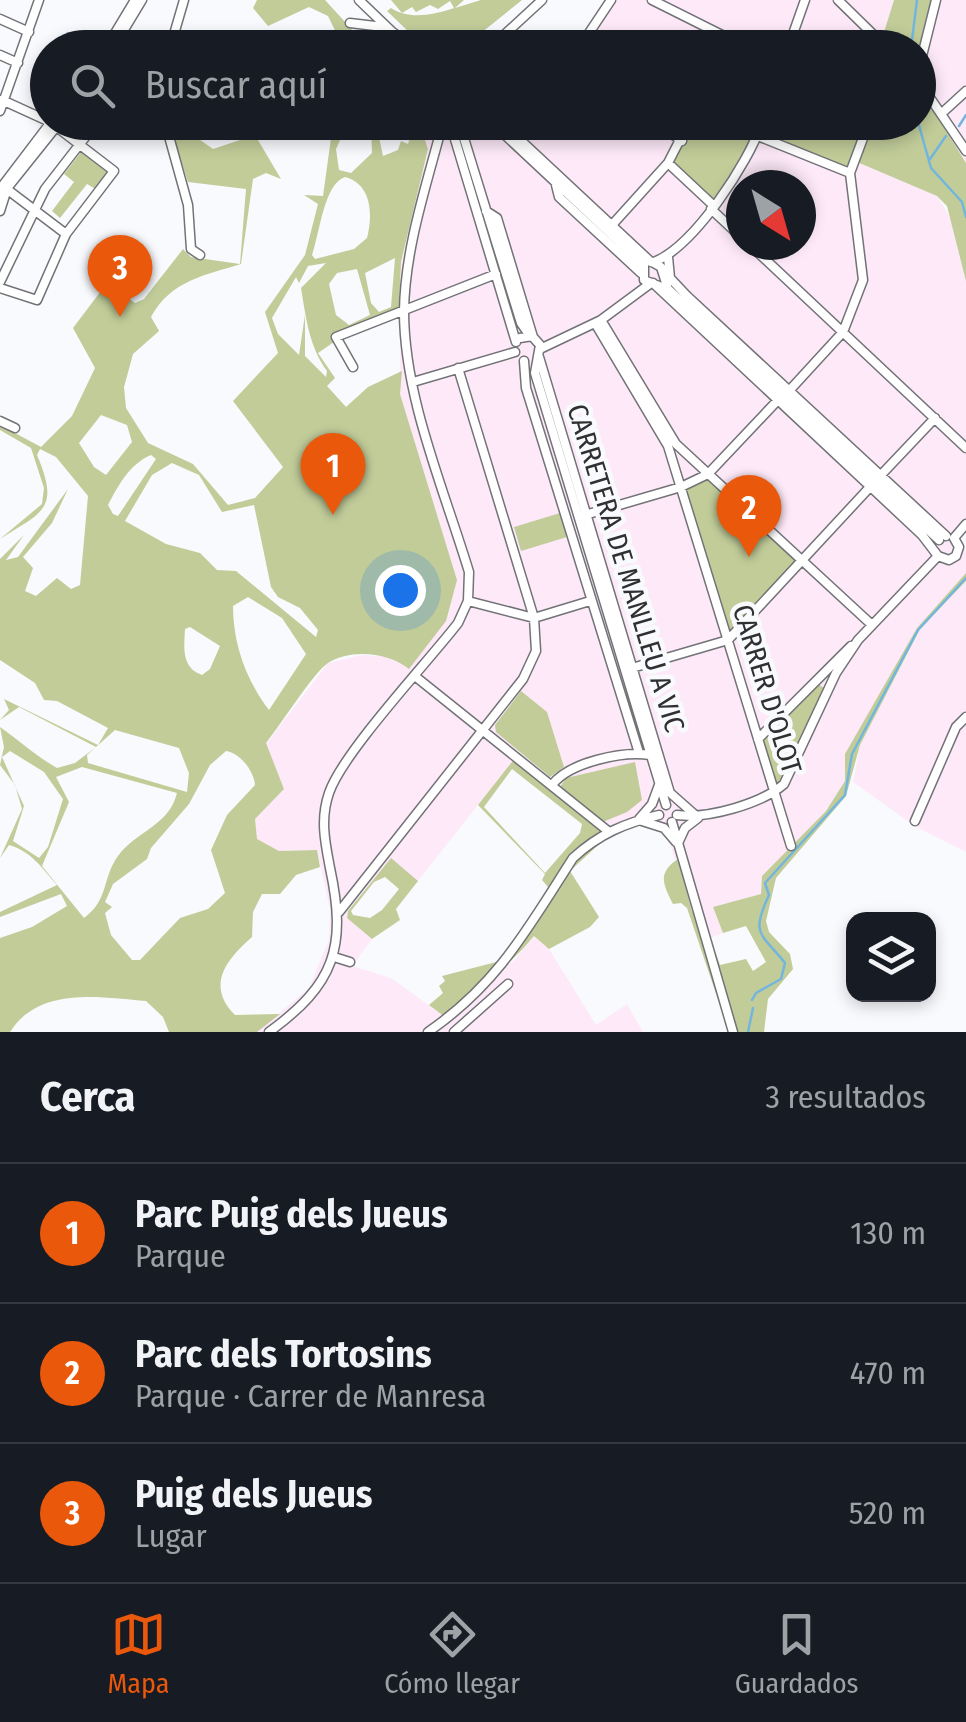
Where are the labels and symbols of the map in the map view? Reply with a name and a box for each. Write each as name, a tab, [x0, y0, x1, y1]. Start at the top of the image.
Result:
north arrow	[726, 170, 816, 260]
pin: 3	[88, 234, 152, 317]
street label: CARRETERA DE MANLLEU A VIC	[560, 400, 692, 736]
pin: 1	[300, 432, 366, 515]
pin: 2	[716, 474, 782, 557]
your location	[375, 565, 426, 616]
street label: CARRER D'OLOT	[726, 601, 808, 777]

